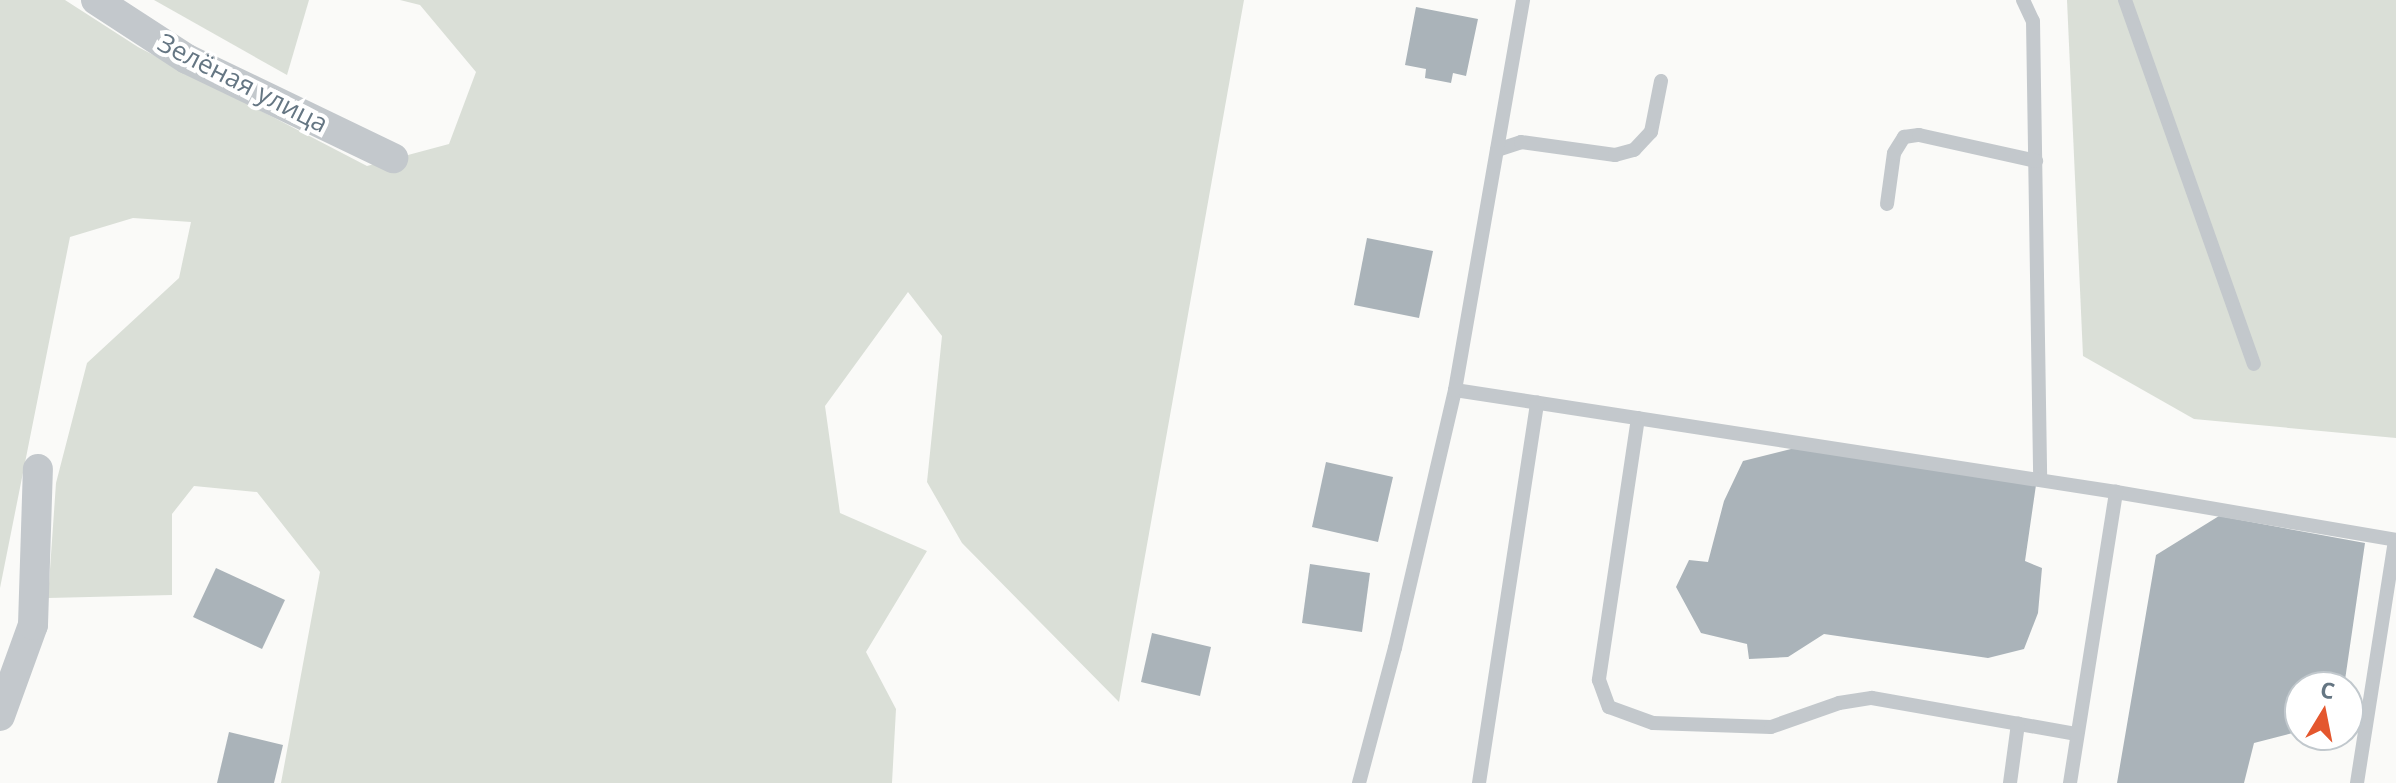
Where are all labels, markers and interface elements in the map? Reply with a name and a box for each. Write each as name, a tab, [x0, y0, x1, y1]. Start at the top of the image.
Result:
street label: Зелёная улица	[153, 27, 333, 139]
north arrow	[2284, 671, 2364, 751]
text: С	[2318, 673, 2337, 705]

